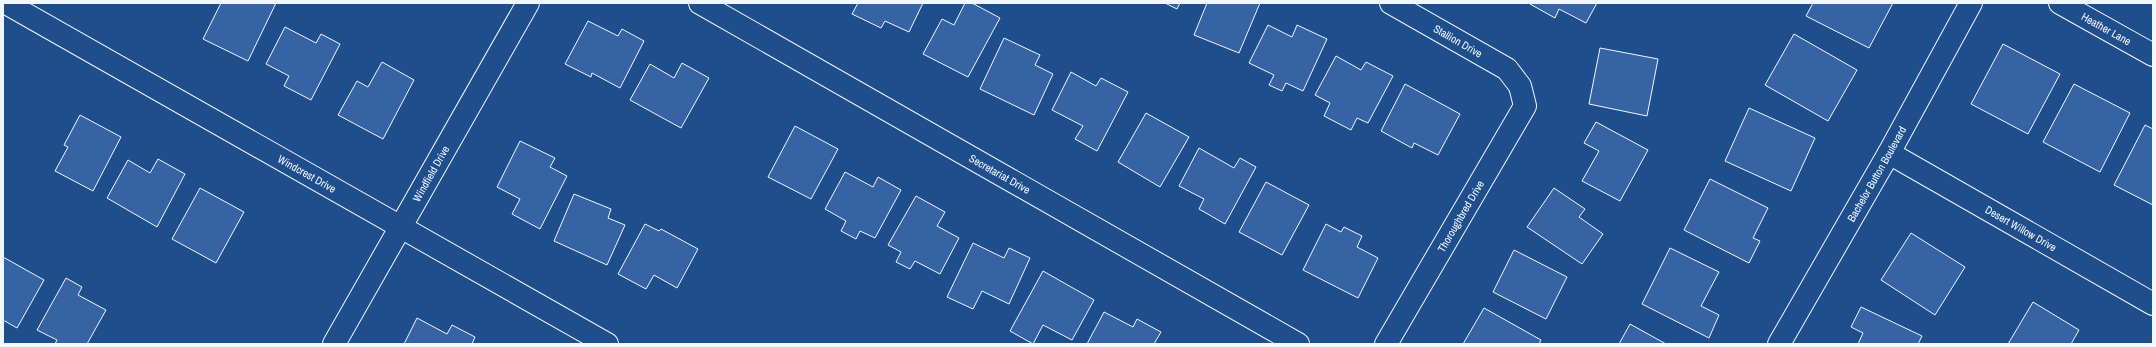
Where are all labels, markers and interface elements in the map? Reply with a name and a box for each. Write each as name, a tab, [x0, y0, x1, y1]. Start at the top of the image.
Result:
street label: Heather Lane	[2079, 9, 2134, 48]
street label: Stallion Drive	[1431, 21, 1485, 61]
street label: Bachelor Button Boulevard	[1844, 124, 1909, 224]
street label: Windfield Drive	[409, 143, 452, 204]
street label: Secretariat Drive	[967, 151, 1033, 197]
street label: Windcrest Drive	[275, 152, 339, 196]
street label: Thoroughbred Drive	[1434, 178, 1487, 255]
street label: Desert Willow Drive	[1983, 203, 2059, 254]

